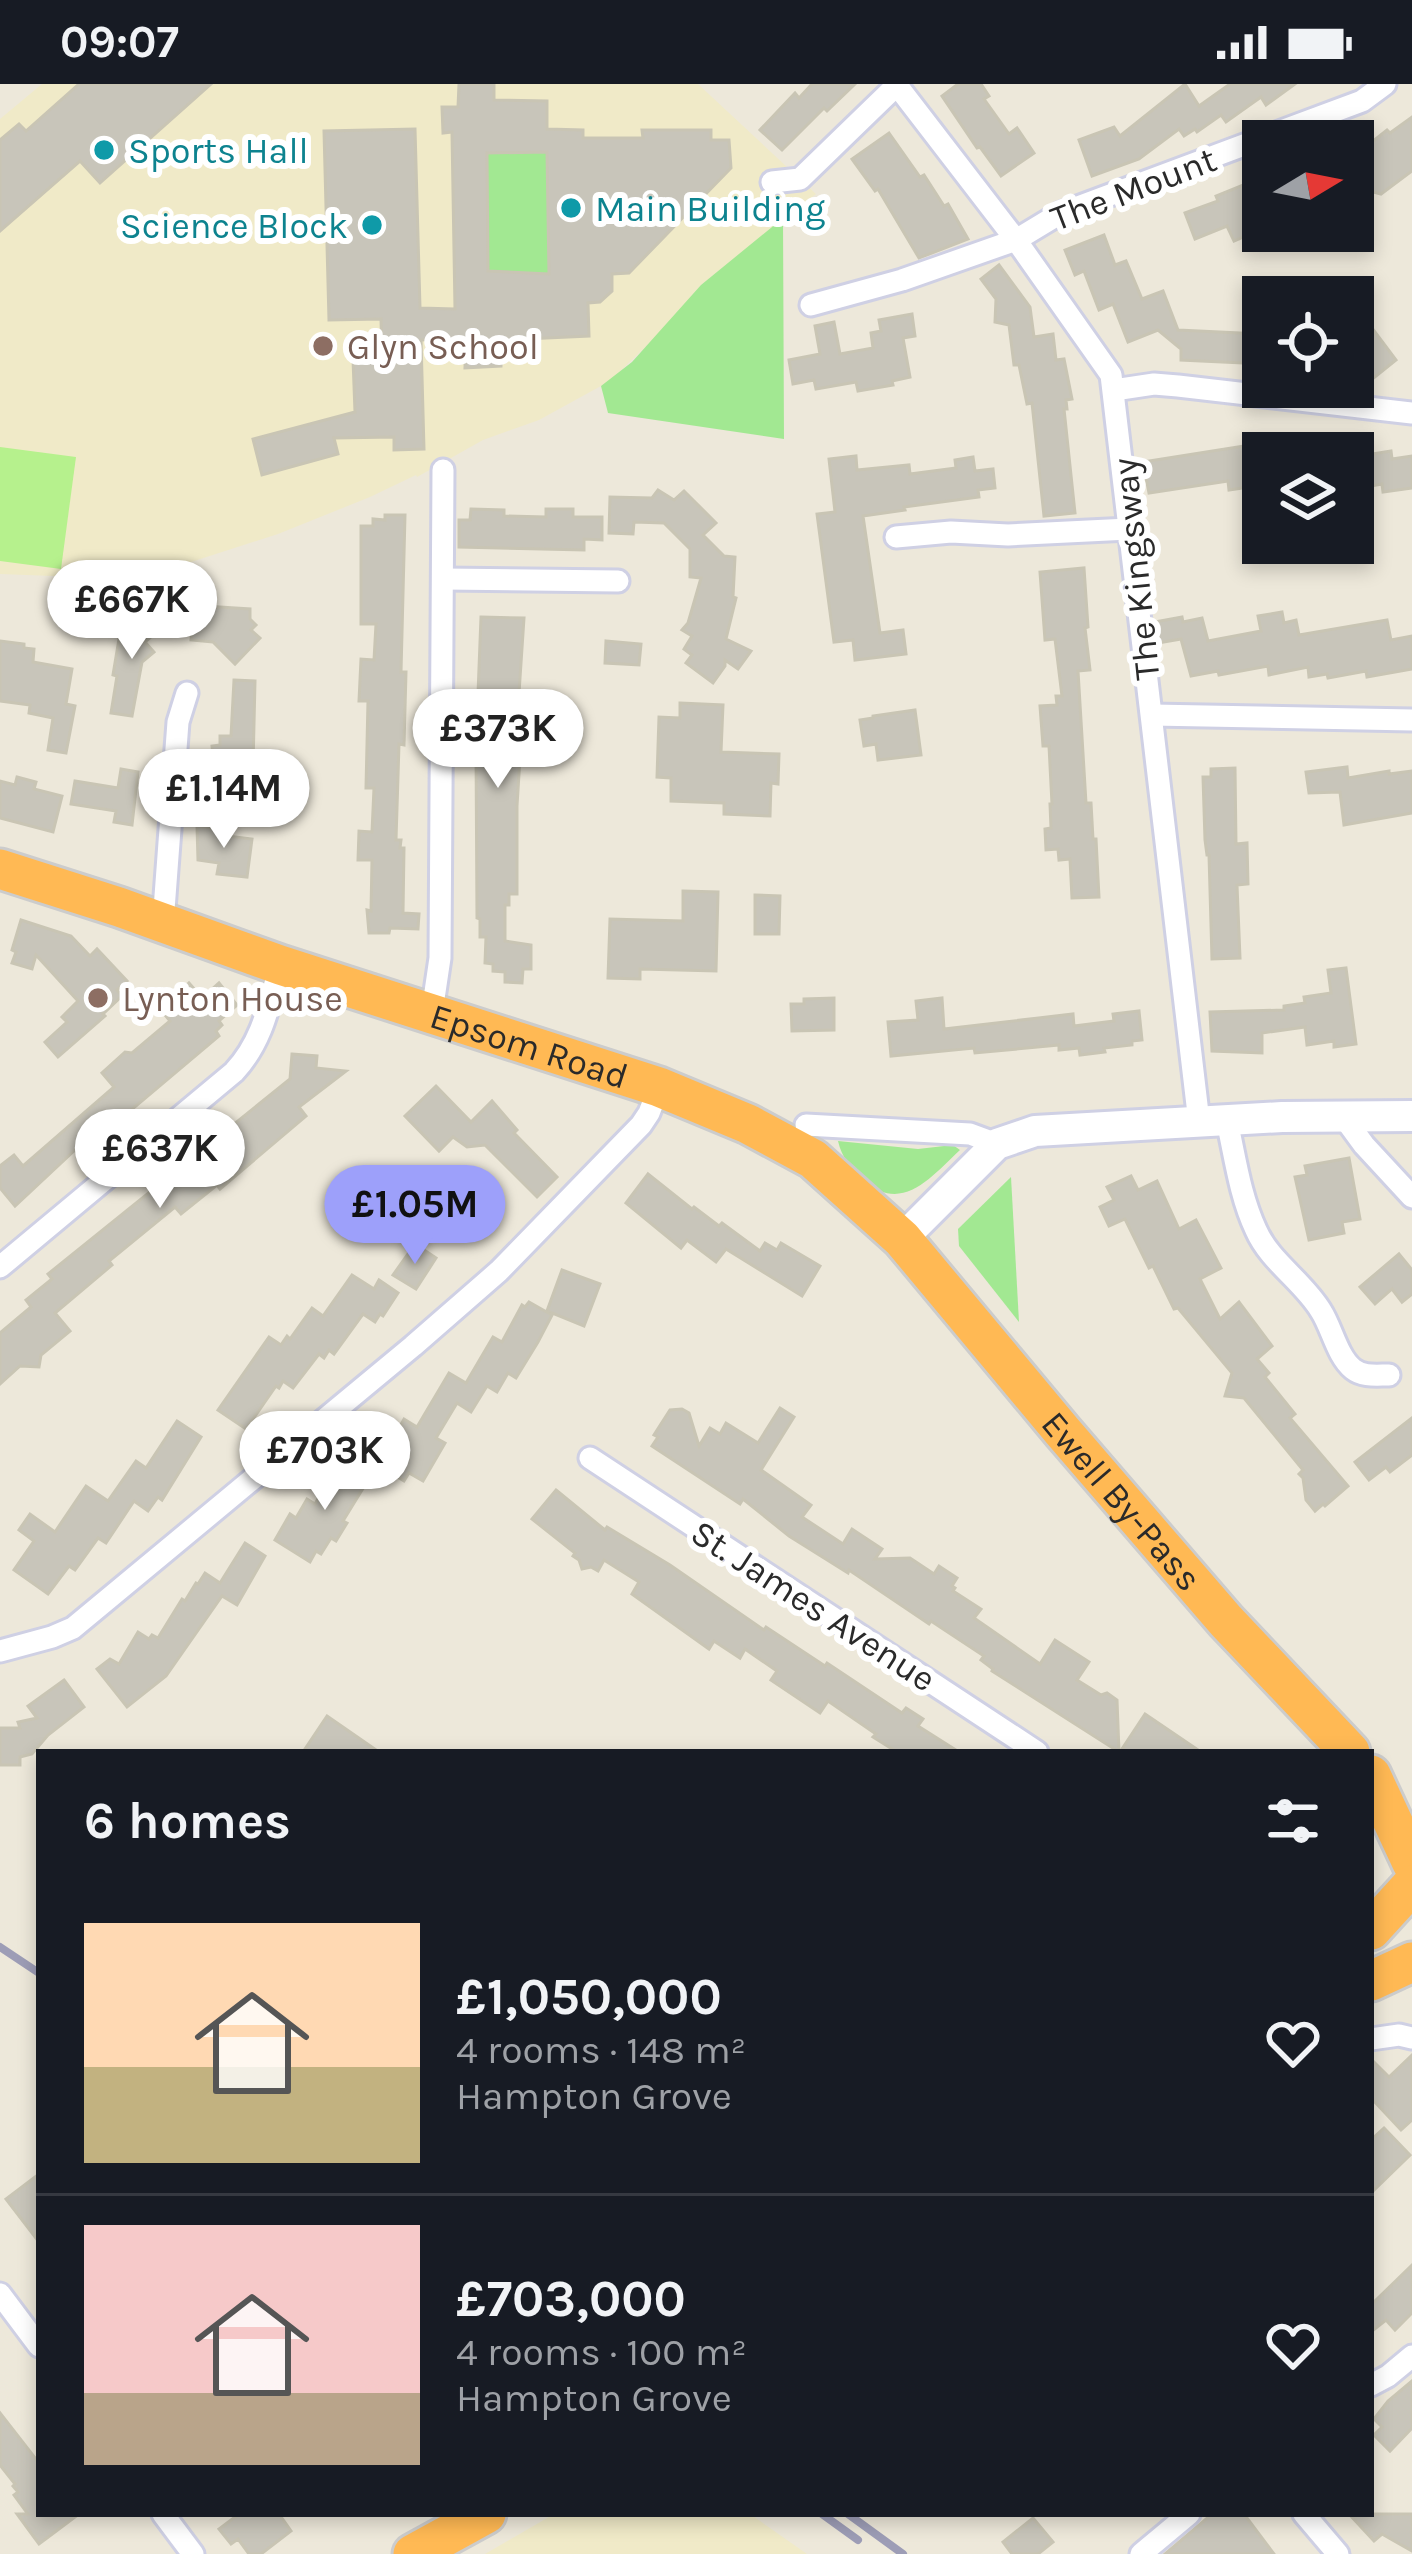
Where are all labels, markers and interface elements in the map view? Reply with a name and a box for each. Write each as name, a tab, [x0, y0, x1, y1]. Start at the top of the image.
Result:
text: 09:07	[60, 16, 179, 68]
north arrow	[1242, 120, 1374, 252]
map controls	[1242, 120, 1374, 564]
place label: Sports Hall	[128, 130, 309, 172]
marker: Sports Hall	[91, 137, 117, 163]
street label: The Mount	[1045, 138, 1222, 240]
place label: Main Building	[595, 188, 825, 230]
marker: Main Building	[558, 195, 584, 221]
place label: Science Block	[120, 205, 348, 247]
marker: Science Block	[359, 212, 385, 238]
button: locate	[1242, 276, 1374, 408]
place label: Glyn School	[347, 326, 539, 368]
marker: Glyn School	[310, 333, 336, 359]
button: layers	[1242, 432, 1374, 564]
street label: The Kingsway	[1103, 456, 1169, 682]
pin: £667K	[48, 560, 216, 662]
text: £667K	[74, 576, 190, 622]
pin: £373K	[414, 689, 582, 791]
text: £373K	[440, 705, 556, 751]
pin: £1.14M	[126, 749, 322, 851]
text: £1.14M	[166, 765, 282, 811]
place label: Lynton House	[122, 978, 343, 1020]
marker: Lynton House	[85, 985, 111, 1011]
street label: Epsom Road	[425, 995, 633, 1098]
pin: £637K	[76, 1109, 244, 1211]
text: £637K	[102, 1125, 218, 1171]
pin: £1.05M	[317, 1165, 513, 1267]
text: £1.05M	[351, 1181, 479, 1227]
street label: Ewell By-Pass	[1033, 1403, 1210, 1599]
pin: £703K	[241, 1411, 409, 1513]
text: £703K	[266, 1427, 384, 1473]
street label: St. James Avenue	[683, 1511, 943, 1700]
icon: filters	[1260, 1788, 1326, 1854]
text: 6 homes	[84, 1791, 291, 1851]
text: £1,050,000	[456, 1967, 722, 2027]
icon: home	[180, 1971, 324, 2115]
icon: heart	[1260, 2010, 1326, 2076]
text: 4 rooms · 148 m²	[456, 2027, 746, 2073]
text: Hampton Grove	[456, 2073, 732, 2119]
text: £703,000	[456, 2269, 686, 2329]
icon: home	[180, 2273, 324, 2417]
icon: heart	[1260, 2312, 1326, 2378]
text: 4 rooms · 100 m²	[456, 2329, 747, 2375]
text: Hampton Grove	[456, 2375, 732, 2421]

